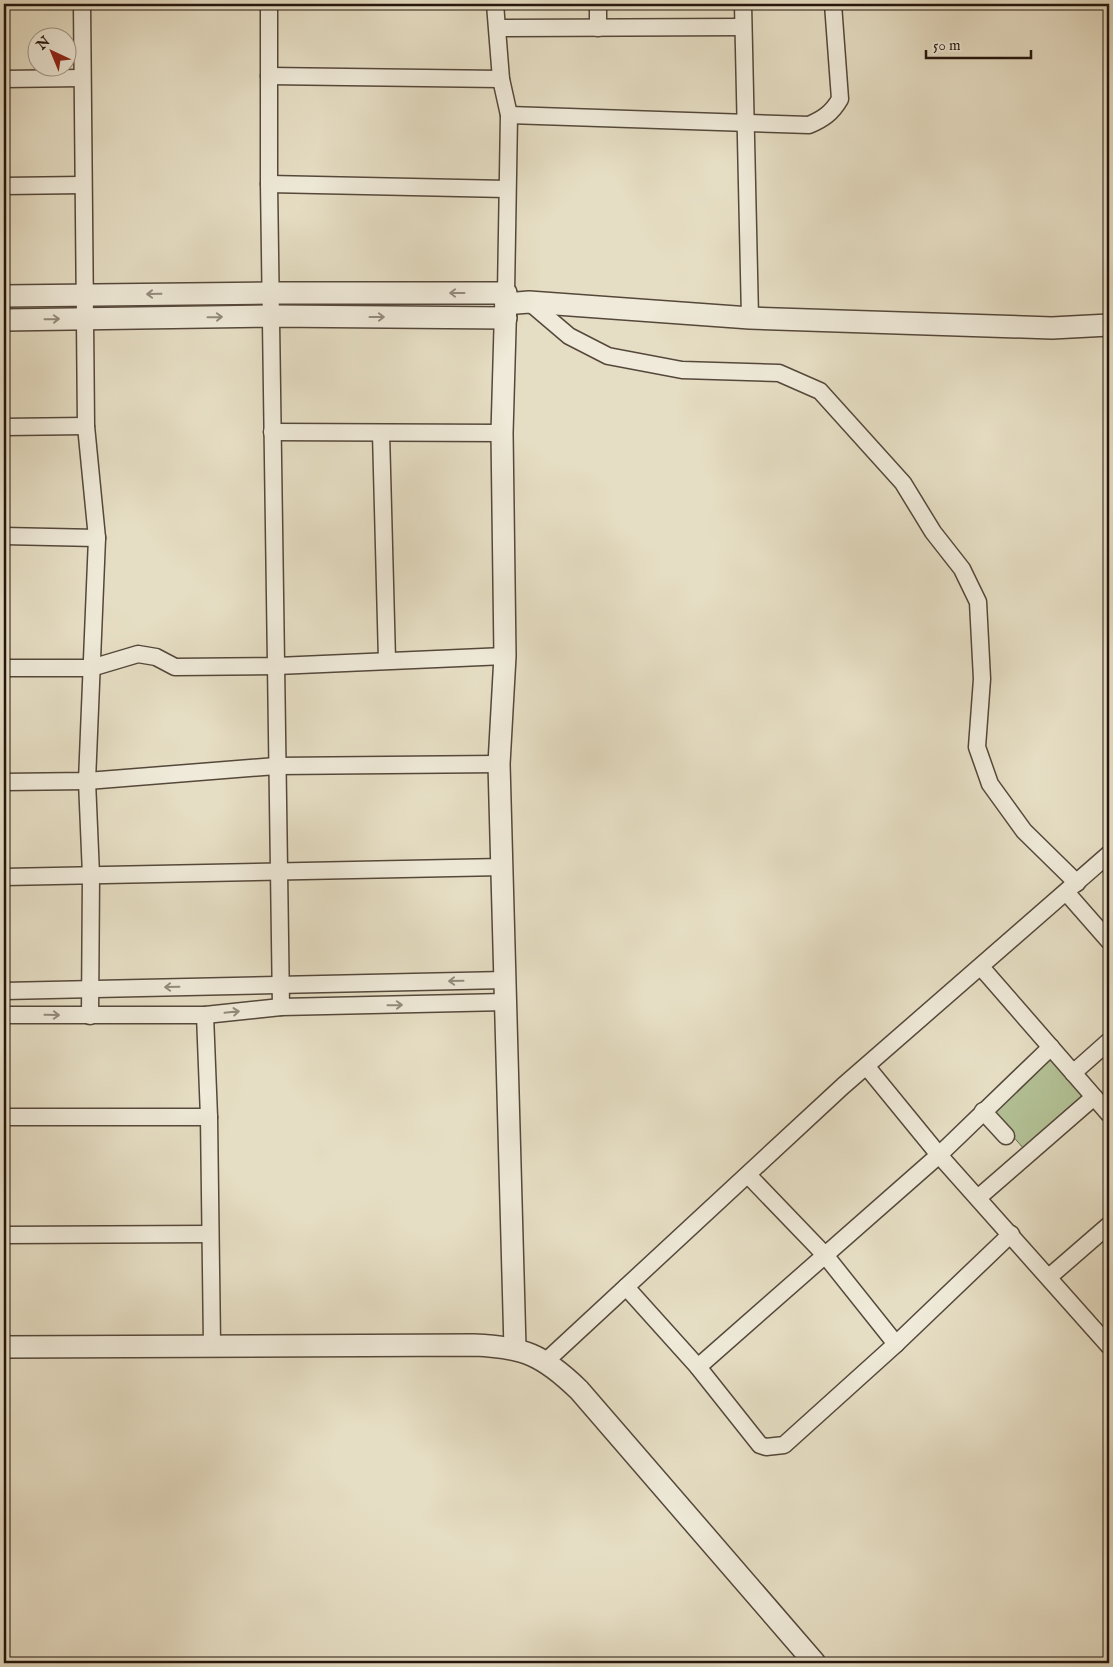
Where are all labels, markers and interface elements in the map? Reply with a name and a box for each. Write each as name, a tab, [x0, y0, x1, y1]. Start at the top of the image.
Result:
north arrow	[28, 28, 78, 78]
scale bar	[926, 28, 1030, 60]
text: N	[32, 33, 54, 55]
text: 50 m	[933, 36, 961, 55]
one-way arrow	[449, 288, 466, 298]
one-way arrow	[147, 289, 163, 299]
one-way arrow	[206, 312, 223, 322]
one-way arrow	[369, 312, 385, 322]
one-way arrow	[44, 314, 60, 324]
one-way arrow	[449, 977, 465, 986]
one-way arrow	[164, 982, 180, 992]
one-way arrow	[386, 1000, 402, 1009]
one-way arrow	[224, 1007, 240, 1017]
one-way arrow	[44, 1011, 60, 1020]

